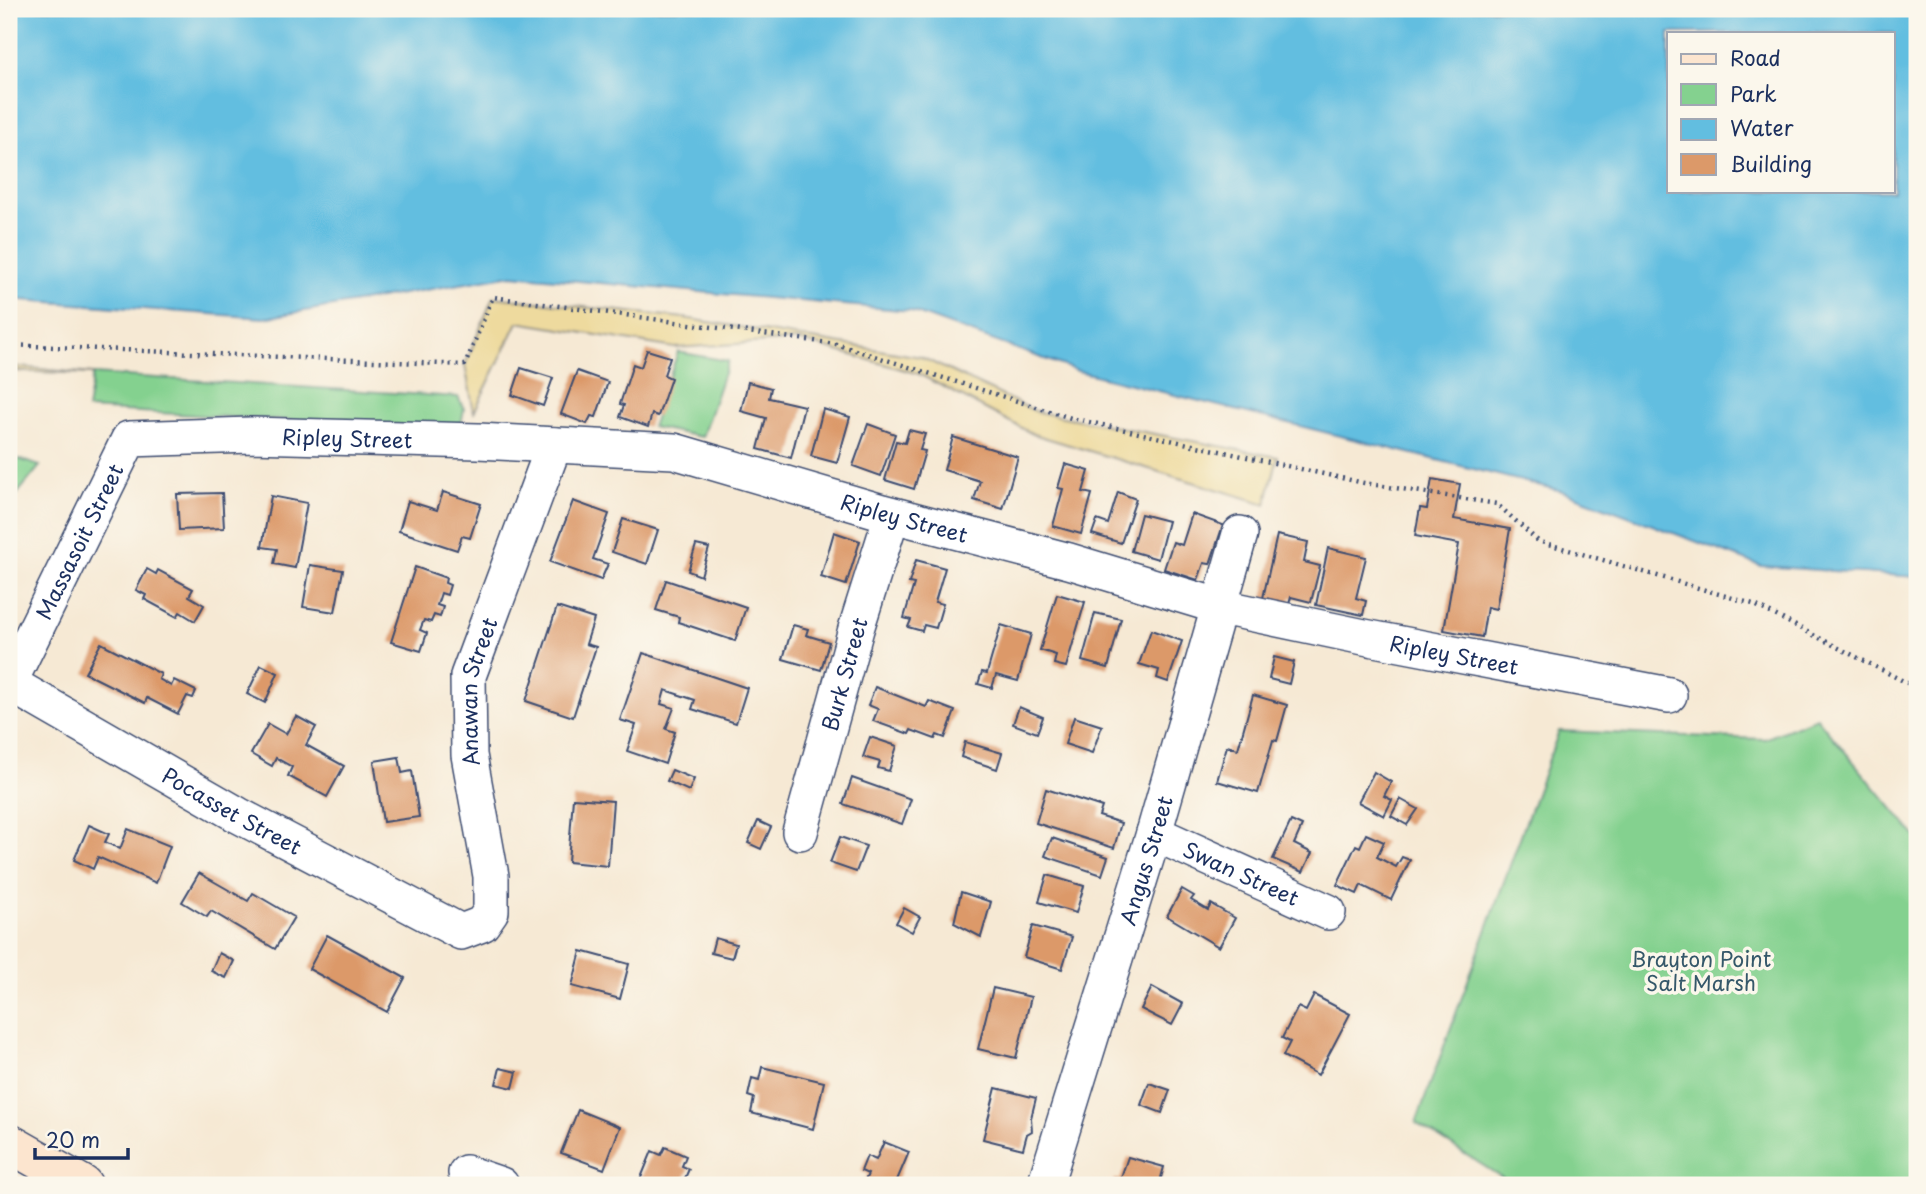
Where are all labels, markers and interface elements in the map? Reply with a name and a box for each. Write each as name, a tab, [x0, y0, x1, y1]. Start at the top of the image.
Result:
legend	[1667, 32, 1895, 192]
text: Road	[1730, 41, 1781, 73]
text: Park	[1730, 77, 1777, 109]
text: Water	[1730, 111, 1794, 143]
text: Building	[1730, 147, 1812, 179]
street label: Ripley Street	[281, 420, 413, 455]
street label: Massasoit Street	[27, 458, 131, 625]
street label: Ripley Street	[837, 485, 971, 550]
street label: Anawan Street	[452, 613, 505, 769]
street label: Burk Street	[813, 613, 875, 734]
street label: Ripley Street	[1387, 626, 1521, 682]
street label: Pocasset Street	[156, 759, 308, 862]
street label: Angus Street	[1111, 792, 1180, 929]
street label: Swan Street	[1178, 832, 1305, 913]
park label: Brayton Point Salt Marsh	[1631, 942, 1771, 998]
scale bar	[35, 1117, 128, 1161]
text: 20 m	[46, 1123, 100, 1155]

